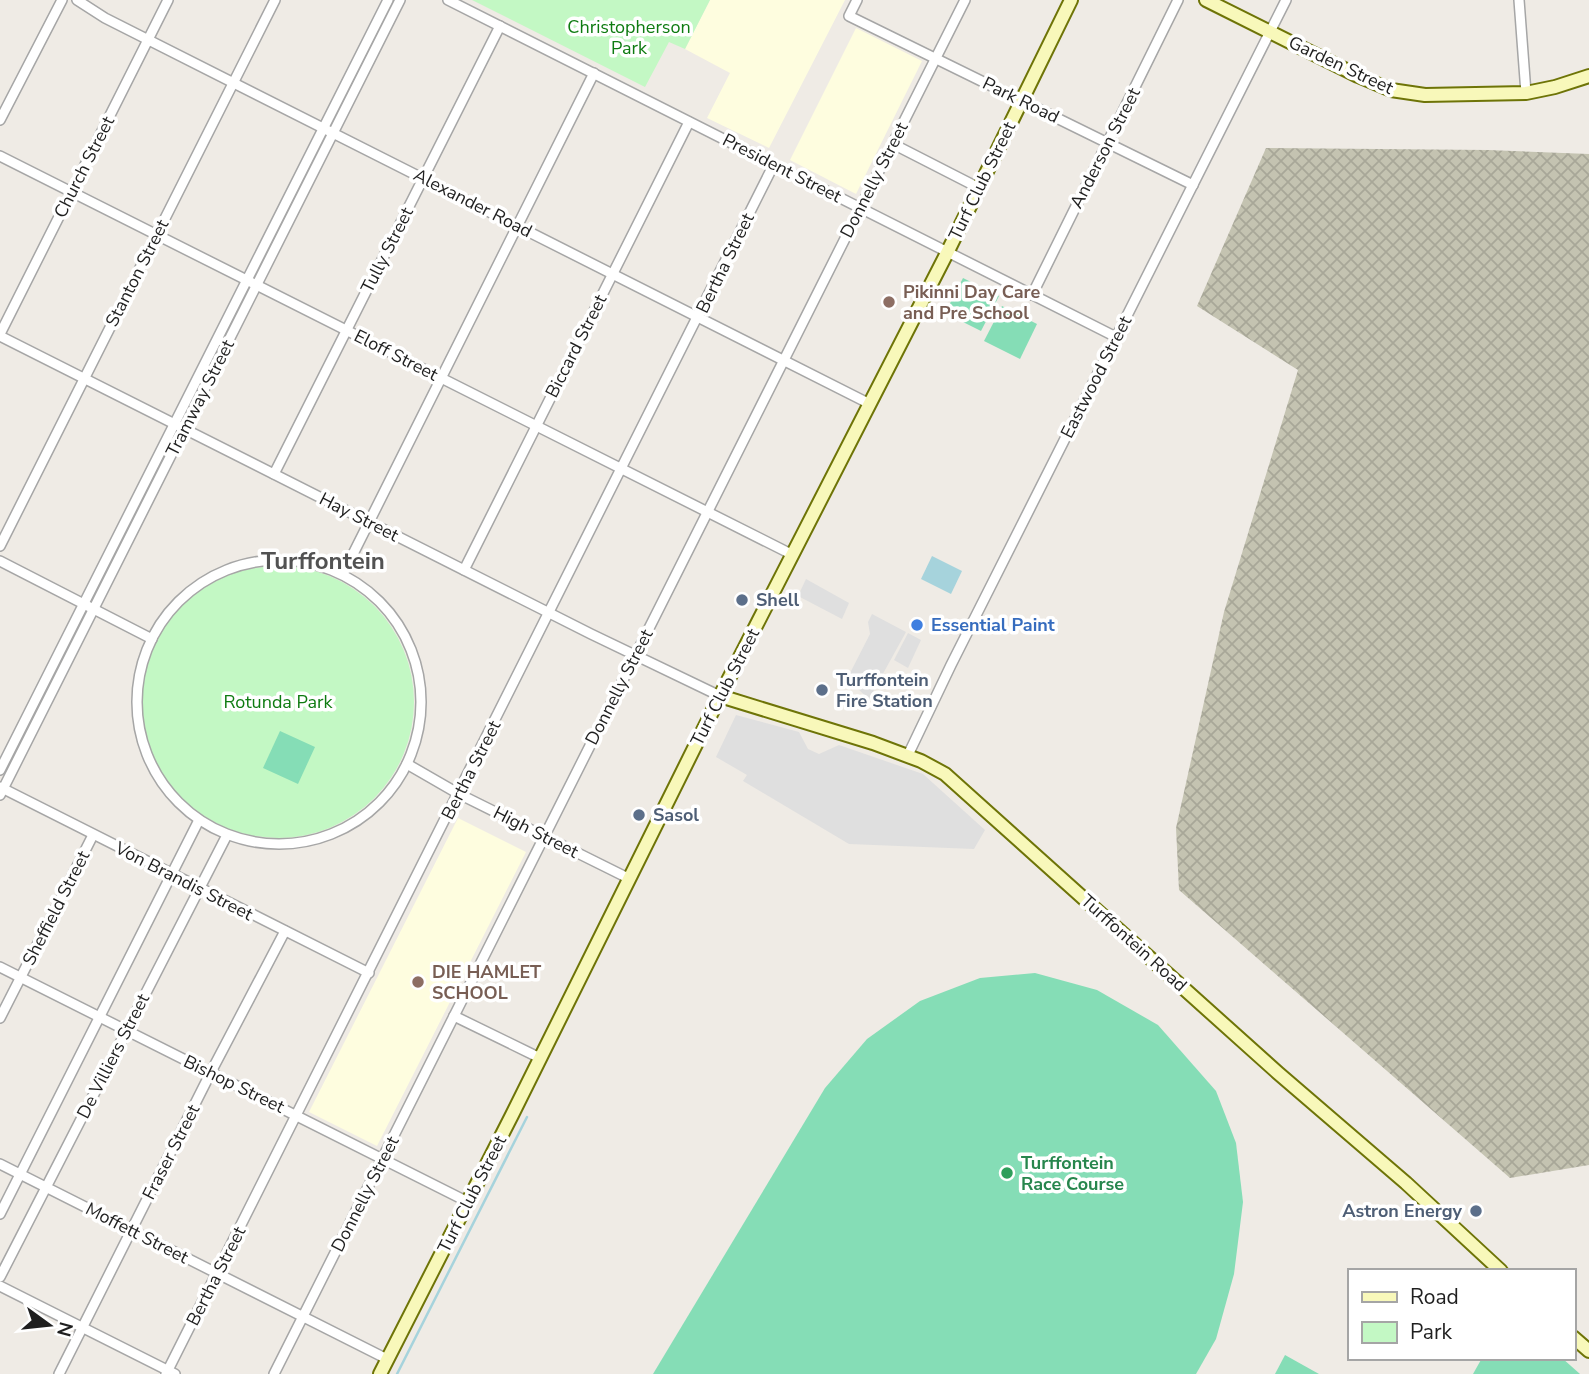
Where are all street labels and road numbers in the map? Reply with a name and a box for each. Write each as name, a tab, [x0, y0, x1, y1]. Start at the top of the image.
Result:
street label: Garden Street	[1285, 30, 1398, 100]
street label: Park Road	[979, 71, 1063, 129]
street label: Anderson Street	[1064, 83, 1146, 212]
street label: Church Street	[48, 111, 120, 222]
street label: Donnelly Street	[835, 117, 914, 242]
street label: Turf Club Street	[943, 117, 1021, 244]
street label: President Street	[719, 128, 846, 209]
street label: Alexander Road	[410, 163, 536, 243]
street label: Tully Street	[355, 202, 419, 297]
street label: Bertha Street	[690, 208, 760, 317]
street label: Stanton Street	[100, 215, 175, 331]
street label: Biccard Street	[540, 290, 613, 402]
street label: Eastwood Street	[1055, 311, 1137, 442]
street label: Eloff Street	[350, 324, 443, 387]
street label: Tramway Street	[160, 335, 240, 461]
street label: Hay Street	[315, 487, 403, 548]
street label: Turf Club Street	[685, 623, 765, 750]
street label: Donnelly Street	[580, 624, 659, 749]
street label: Bertha Street	[436, 716, 507, 824]
street label: High Street	[489, 800, 583, 864]
street label: Von Brandis Street	[110, 835, 258, 926]
street label: Sheffield Street	[17, 846, 96, 969]
street label: Turffontein Road	[1076, 889, 1192, 997]
street label: De Villiers Street	[71, 989, 155, 1123]
street label: Bishop Street	[180, 1049, 289, 1119]
street label: Fraser Street	[137, 1100, 206, 1204]
street label: Turf Club Street	[432, 1130, 512, 1257]
street label: Donnelly Street	[326, 1131, 405, 1256]
street label: Moffett Street	[81, 1197, 193, 1270]
street label: Bertha Street	[181, 1222, 252, 1330]

